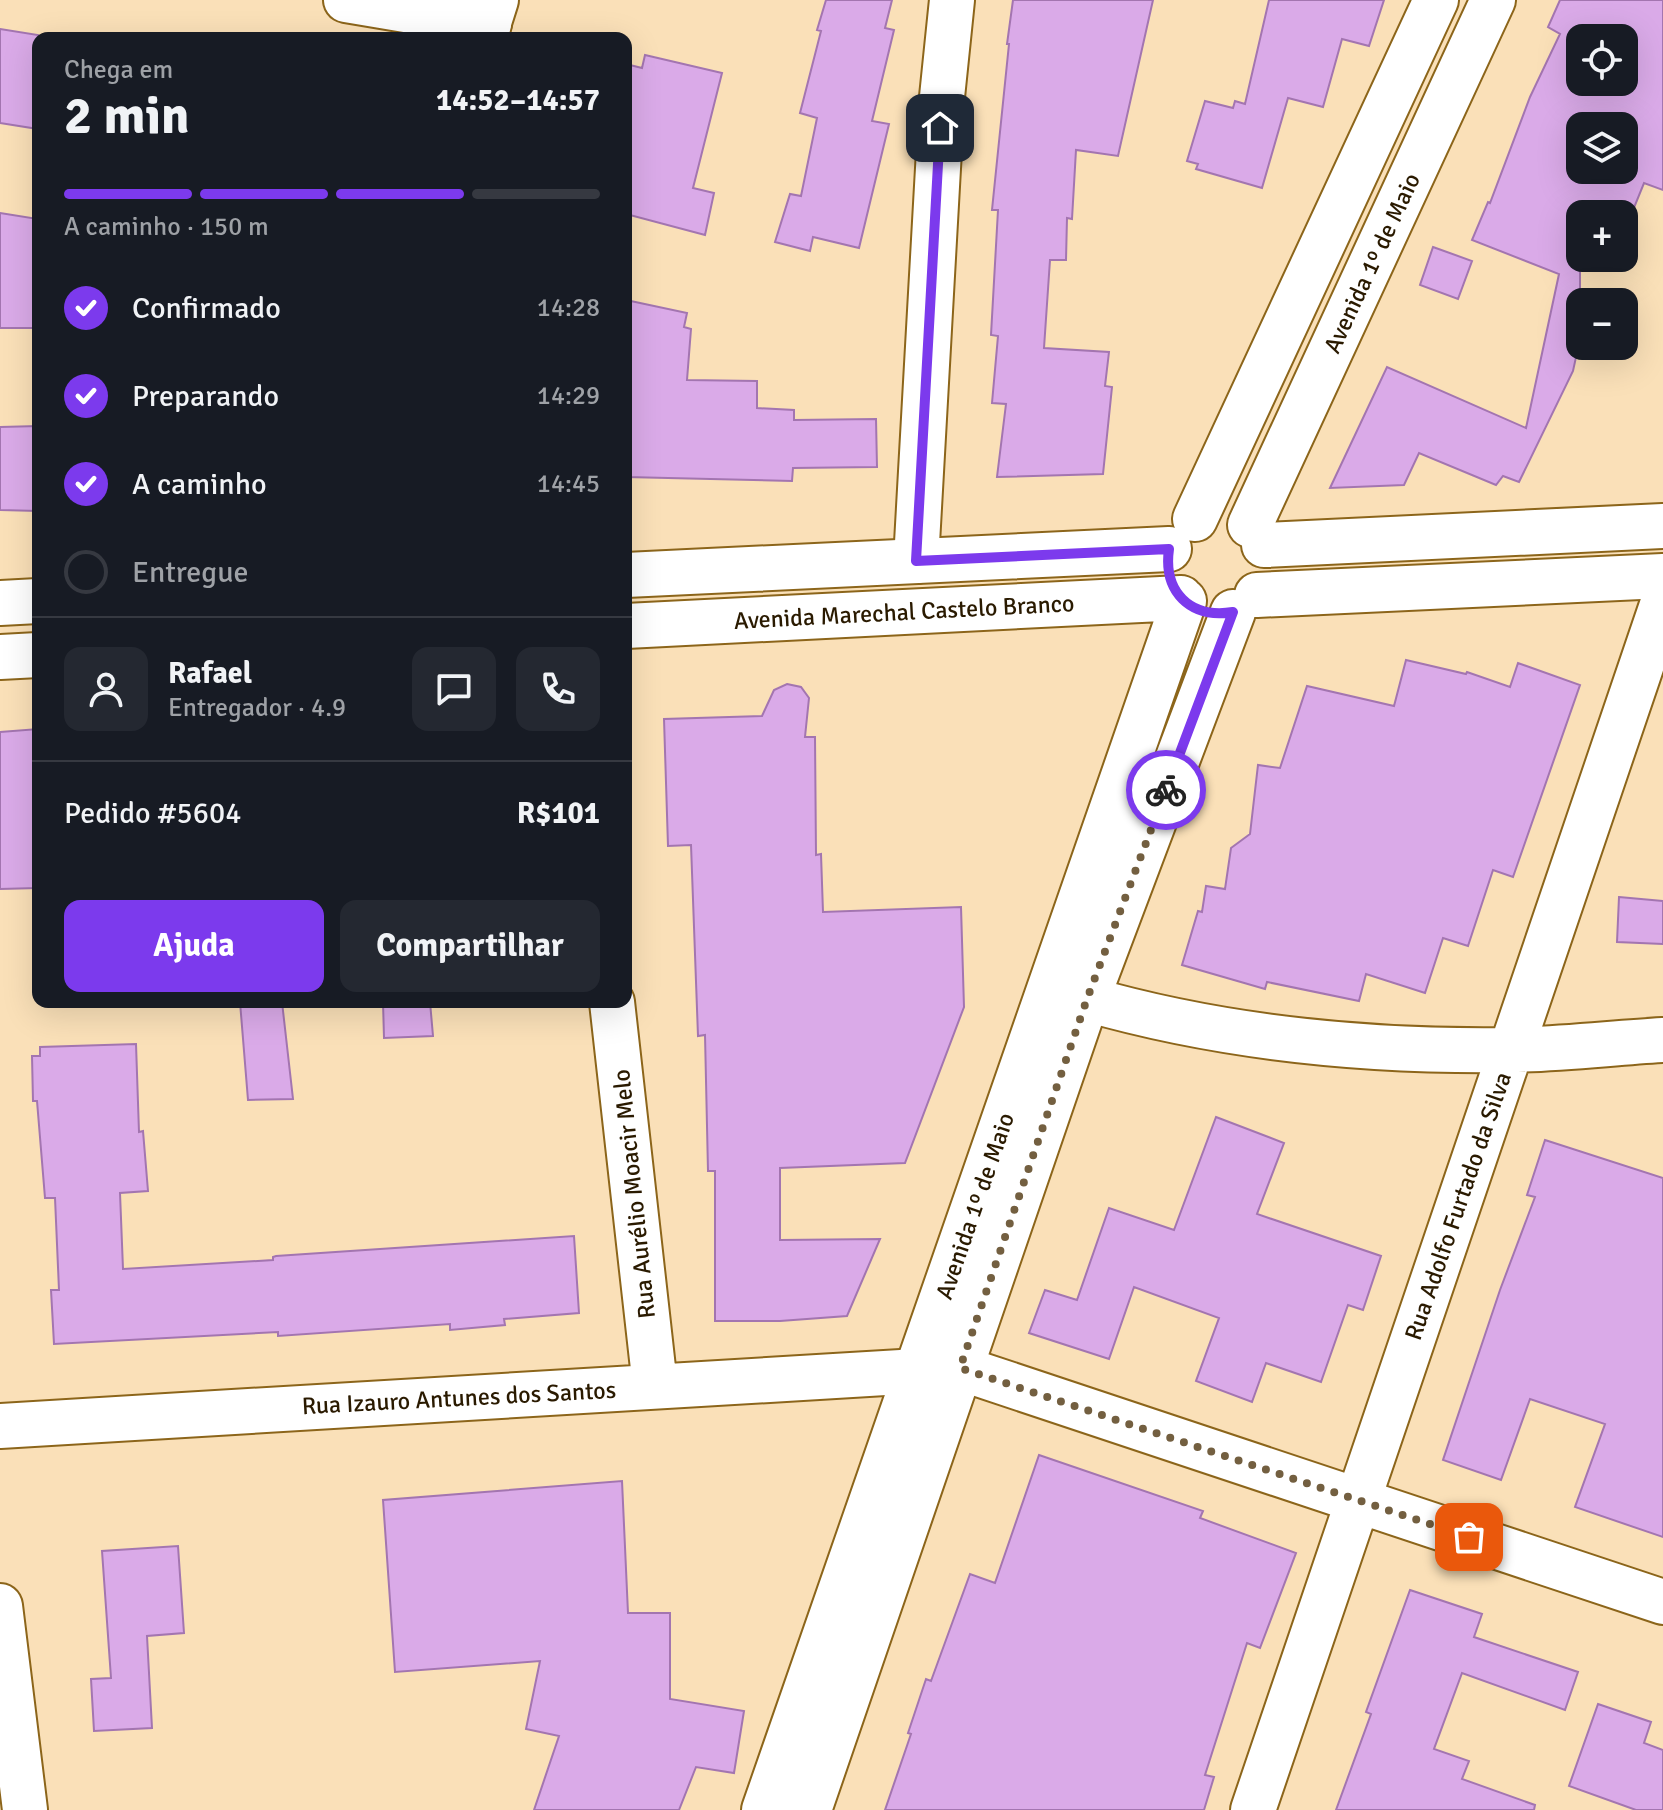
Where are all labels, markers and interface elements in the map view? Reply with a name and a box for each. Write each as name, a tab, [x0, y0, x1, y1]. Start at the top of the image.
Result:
map controls	[1566, 24, 1638, 360]
button: locate	[1566, 24, 1638, 96]
text: Chega em	[64, 54, 173, 86]
text: 14:52–14:57	[436, 82, 600, 119]
text: 2 min	[64, 84, 190, 148]
pin	[906, 94, 974, 162]
icon: home	[918, 106, 962, 150]
button: layers	[1566, 112, 1638, 184]
street label: Avenida 1º de Maio	[1317, 168, 1427, 358]
button: +	[1566, 200, 1638, 272]
text: A caminho · 150 m	[64, 211, 269, 243]
icon: check	[64, 286, 108, 330]
button: −	[1566, 288, 1638, 360]
text: Confirmado	[132, 290, 281, 327]
text: 14:28	[537, 292, 600, 324]
icon: check	[64, 374, 108, 418]
text: Preparando	[132, 378, 279, 415]
text: 14:29	[537, 380, 600, 412]
icon: check	[64, 462, 108, 506]
text: A caminho	[132, 466, 267, 503]
text: 14:45	[537, 468, 600, 500]
text: Entregue	[132, 554, 249, 591]
street label: Avenida Marechal Castelo Branco	[733, 588, 1075, 636]
button: person	[64, 647, 148, 731]
button: chat	[412, 647, 496, 731]
button: phone	[516, 647, 600, 731]
text: Rafael	[168, 655, 252, 692]
text: Entregador · 4.9	[168, 692, 346, 724]
courier	[1126, 750, 1206, 830]
icon: bike	[1144, 768, 1188, 812]
text: Pedido #5604	[64, 795, 241, 832]
text: R$101	[517, 795, 600, 832]
button: Ajuda	[64, 900, 324, 992]
button: Compartilhar	[340, 900, 600, 992]
street label: Rua Aurélio Moacir Melo	[606, 1068, 662, 1320]
street label: Rua Adolfo Furtado da Silva	[1398, 1068, 1518, 1344]
street label: Avenida 1º de Maio	[929, 1109, 1021, 1303]
street label: Rua Izauro Antunes dos Santos	[301, 1375, 617, 1421]
pin	[1435, 1503, 1503, 1571]
icon: bag	[1447, 1515, 1491, 1559]

